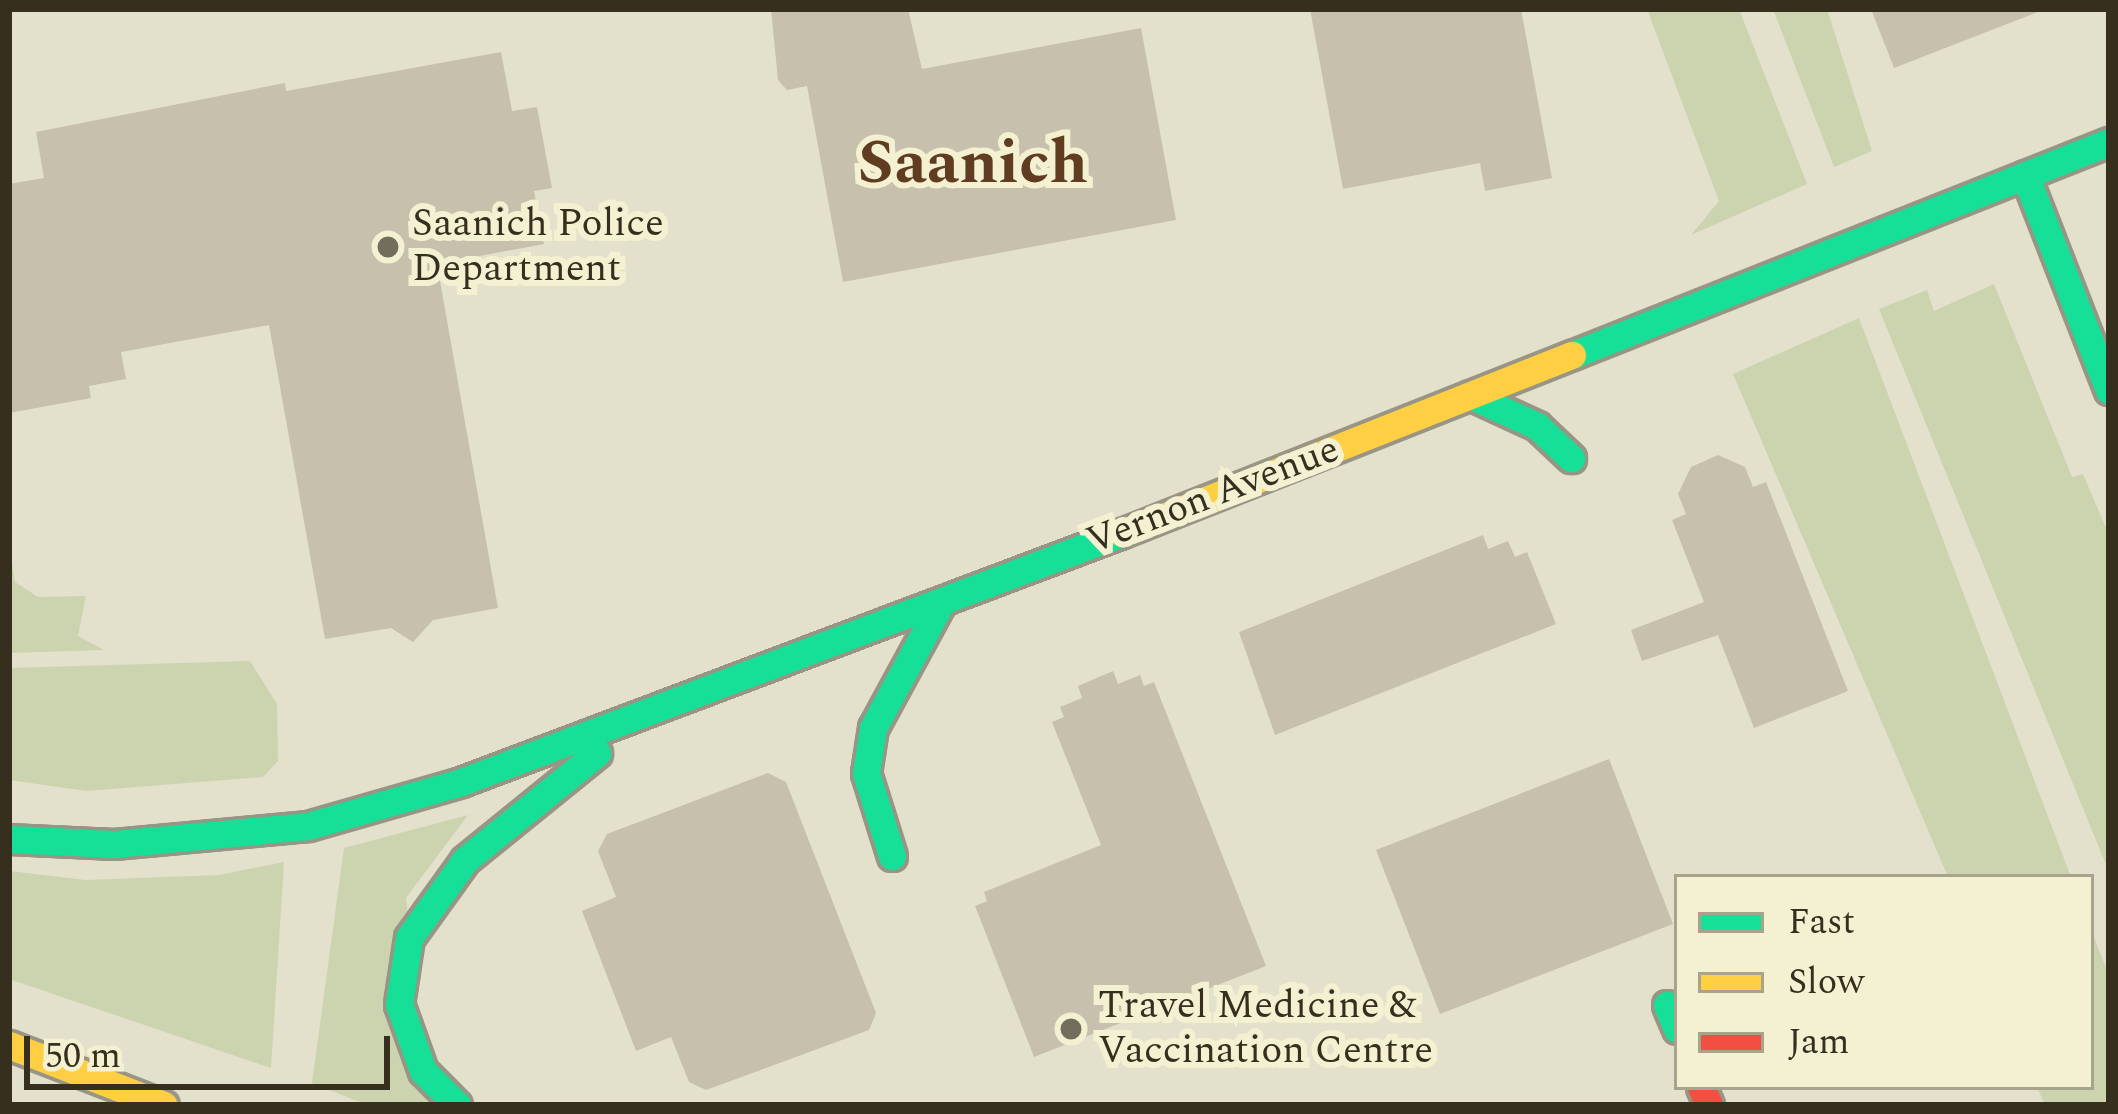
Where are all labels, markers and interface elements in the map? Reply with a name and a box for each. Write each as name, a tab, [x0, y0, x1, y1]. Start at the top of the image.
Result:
district label: Saanich	[858, 125, 1088, 201]
place label: Saanich Police Department	[412, 202, 664, 293]
marker: Saanich Police Department	[375, 234, 401, 260]
street label: Vernon Avenue	[1080, 426, 1346, 566]
legend	[1674, 874, 2094, 1090]
text: Fast	[1788, 895, 1855, 950]
text: Slow	[1788, 955, 1864, 1010]
place label: Travel Medicine & Vaccination Centre	[1098, 984, 1433, 1075]
scale bar	[30, 1012, 396, 1086]
marker: Travel Medicine & Vaccination Centre	[1055, 1013, 1087, 1045]
text: Jam	[1788, 1015, 1850, 1070]
text: 50 m	[45, 1029, 121, 1084]

